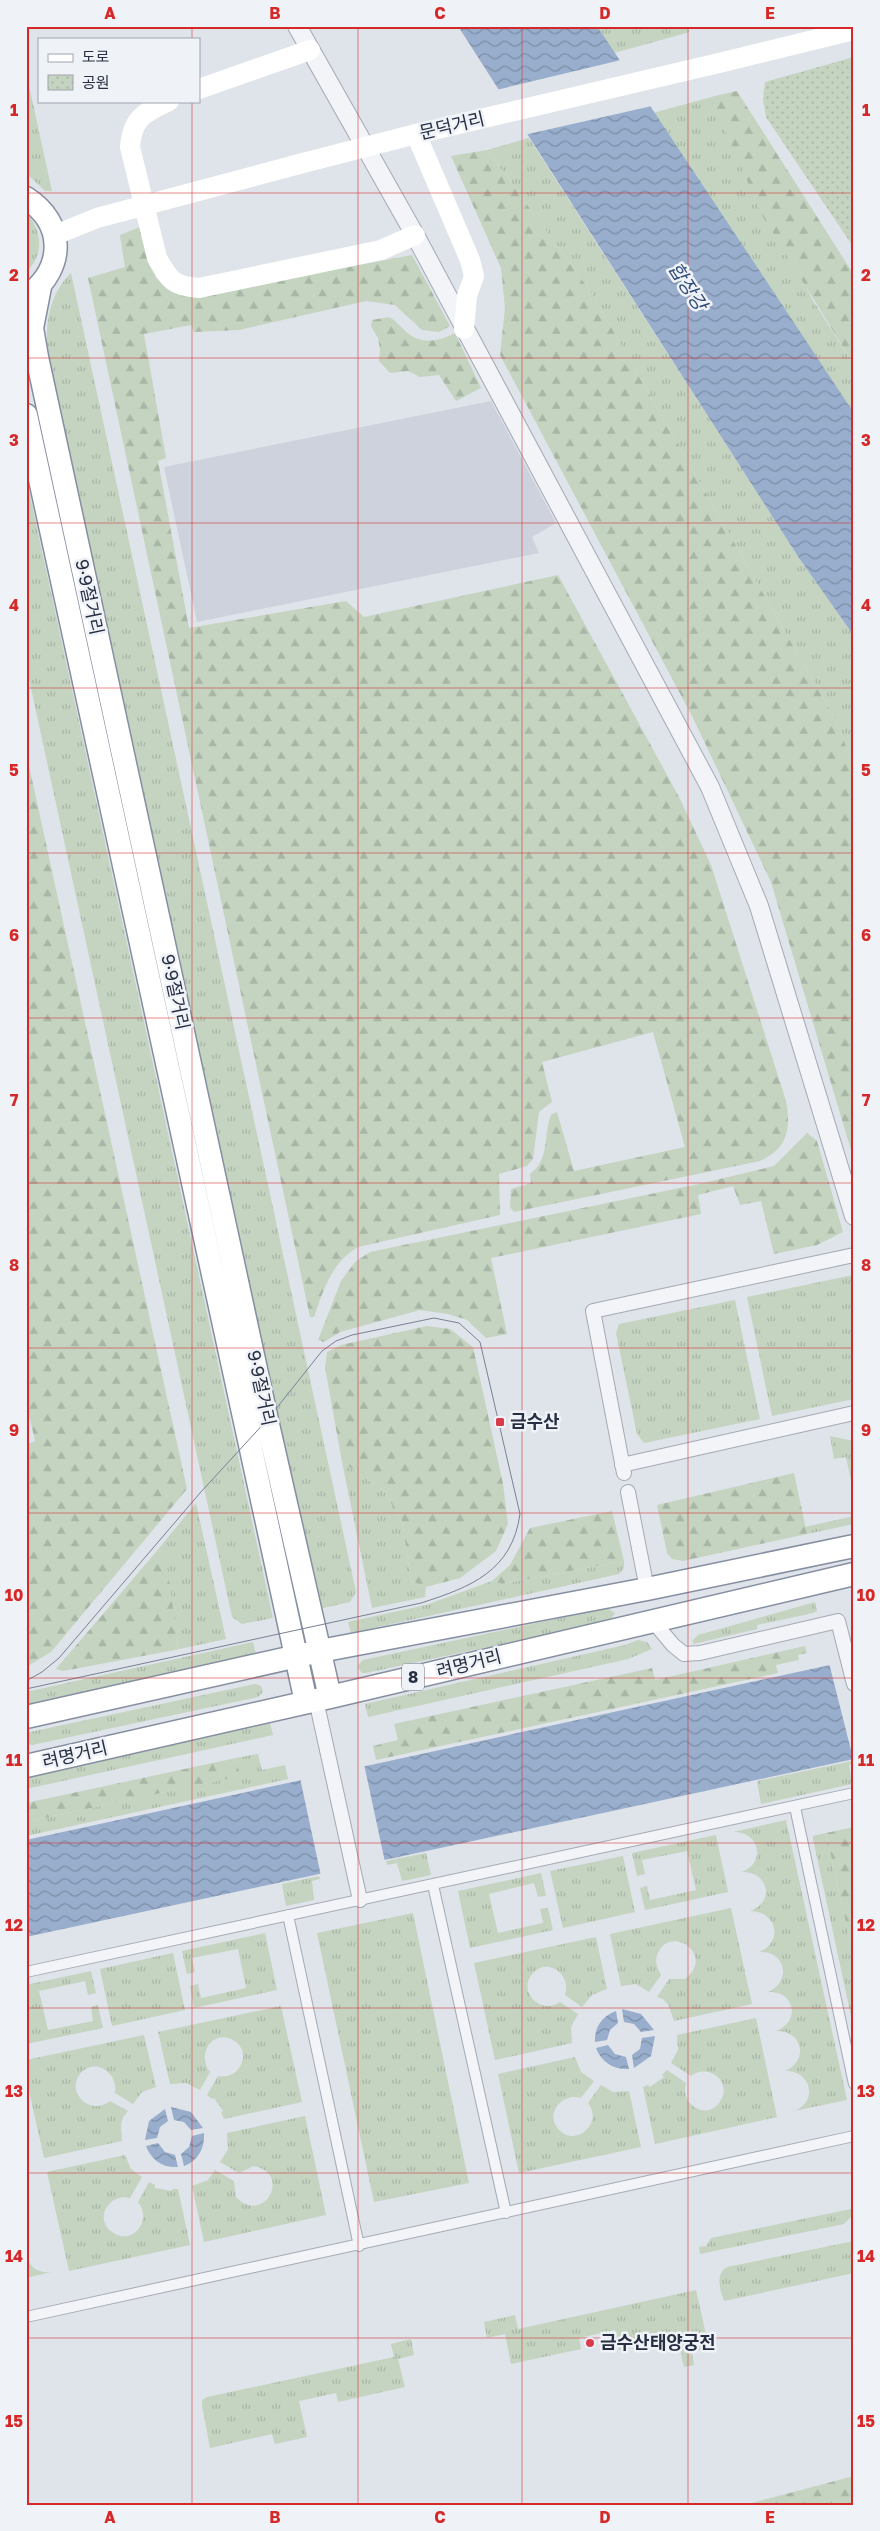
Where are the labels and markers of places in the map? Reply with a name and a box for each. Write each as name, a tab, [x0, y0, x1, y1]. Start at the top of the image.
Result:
place label: 금수산	[510, 1410, 560, 1432]
marker: 금수산	[494, 1416, 506, 1428]
place label: 금수산태양궁전	[600, 2331, 716, 2353]
marker: 금수산태양궁전	[584, 2337, 596, 2349]

